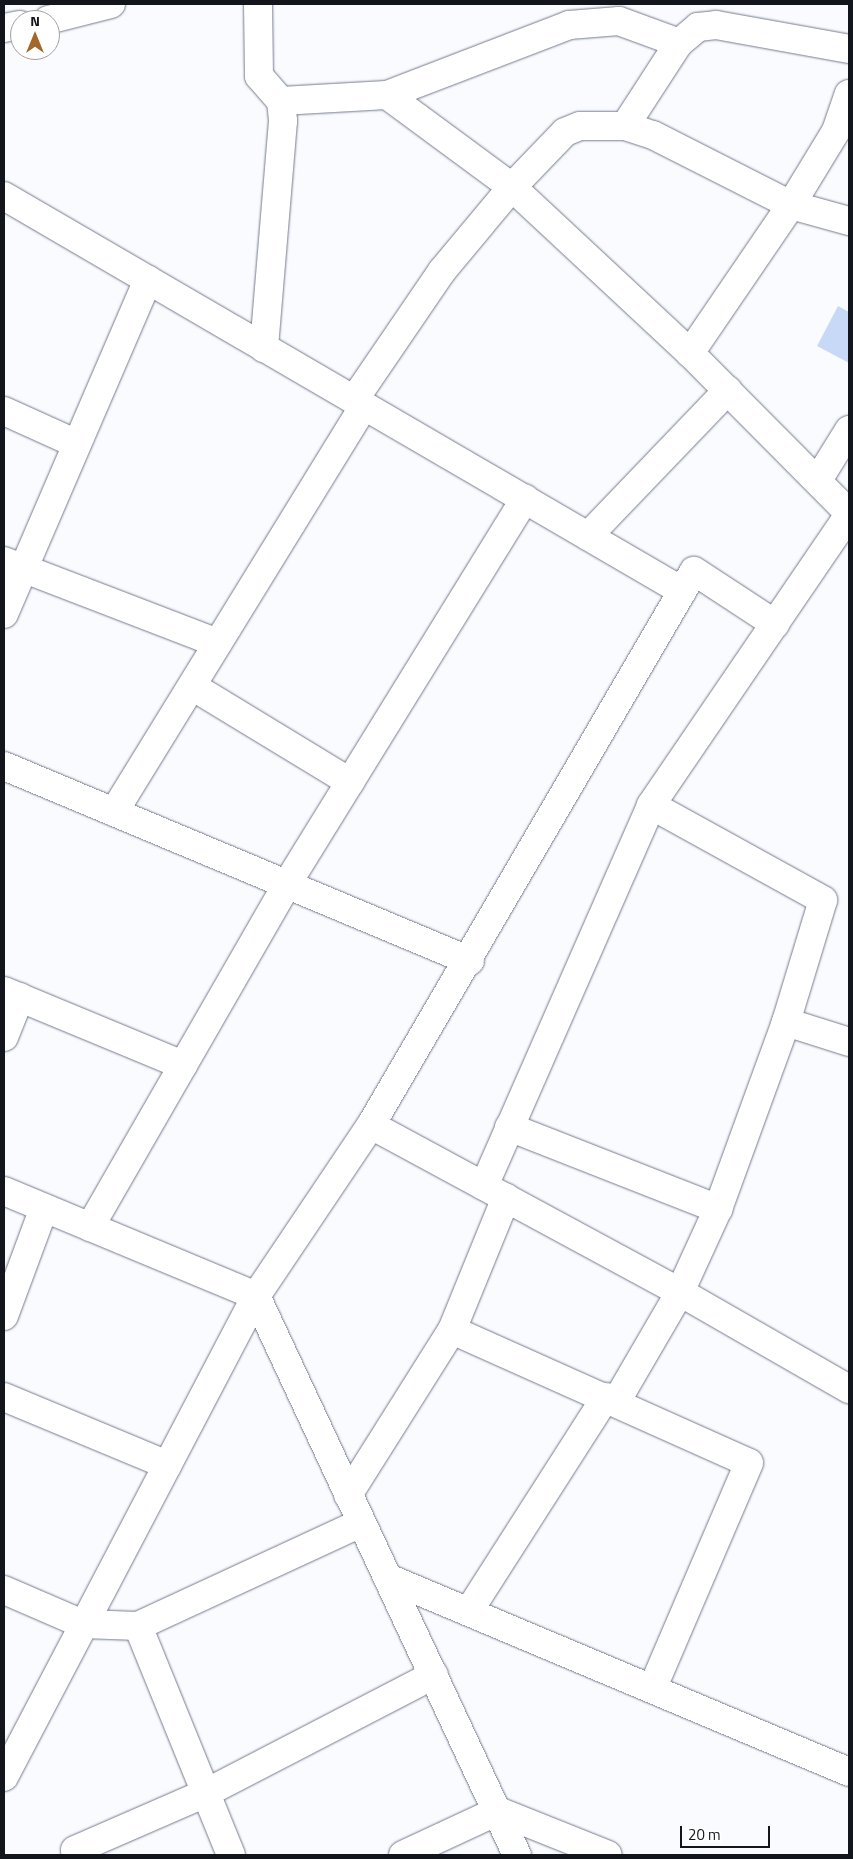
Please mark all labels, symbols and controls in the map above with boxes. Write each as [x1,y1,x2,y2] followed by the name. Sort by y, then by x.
[10,10,60,60] north arrow
[30,10,40,31] text: N
[683,1816,773,1848] scale bar
[688,1823,721,1846] text: 20 m

